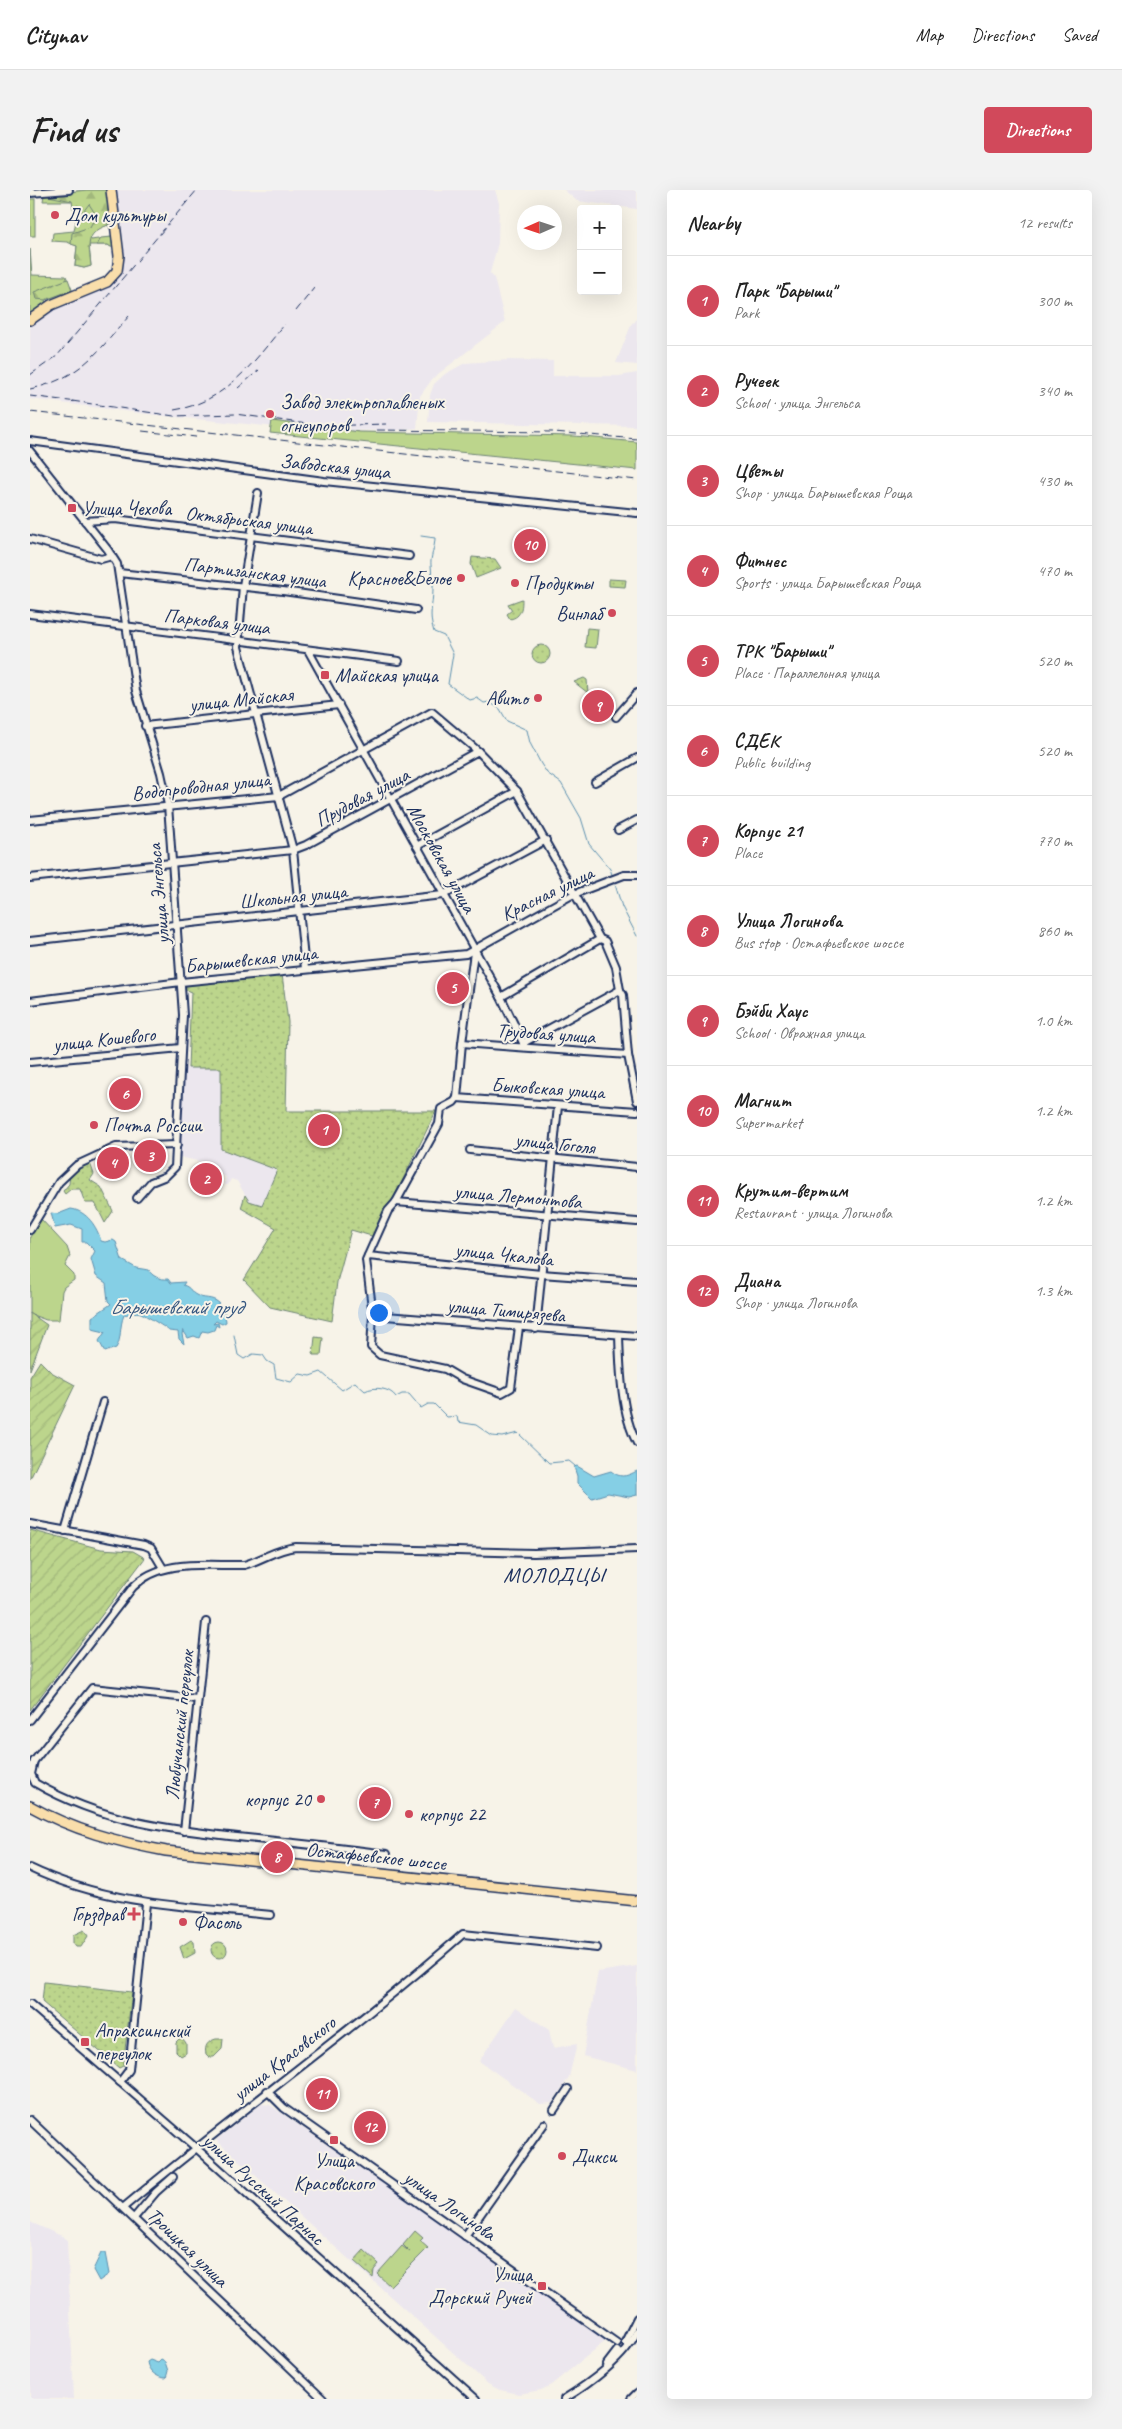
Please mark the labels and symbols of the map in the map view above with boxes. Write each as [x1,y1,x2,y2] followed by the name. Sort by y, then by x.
[65,203,167,228] place label: Дом культуры
[517,205,562,250] north arrow
[49,209,61,221] marker: Дом культуры
[280,390,445,438] place label: Завод электроплавленых огнеупоров
[264,408,276,420] marker: Завод электроплавленых огнеупоров
[279,448,393,485] street label: Заводская улица
[82,496,173,521] place label: Улица Чехова
[184,500,316,541] street label: Октябрьская улица
[66,502,78,514] marker: Улица Чехова
[514,526,546,564] pin: 10
[183,551,329,594] street label: Партизанская улица
[347,566,452,591] place label: Красное&Белое
[525,571,594,596] place label: Продукты
[455,572,467,584] marker: Красное&Белое
[509,577,521,589] marker: Продукты
[556,601,606,626] place label: Винлаб
[163,603,273,641] street label: Парковая улица
[606,607,618,619] marker: Винлаб
[335,663,440,688] place label: Майская улица
[319,669,331,681] marker: Майская улица
[187,681,296,717] street label: улица Майская
[486,686,530,711] place label: Авито
[582,687,614,725] pin: 9
[532,692,544,704] marker: Авито
[311,762,415,833] street label: Прудовая улица
[131,767,273,806] street label: Водопроводная улица
[401,799,482,918] street label: Московская улица
[141,841,175,946] street label: улица Энгельса
[497,860,599,927] street label: Красная улица
[238,878,350,915] street label: Школьная улица
[184,940,320,979] street label: Барышевская улица
[437,969,469,1007] pin: 5
[496,1018,597,1049] street label: Трудовая улица
[51,1022,157,1057] street label: улица Кошевого
[491,1072,607,1105] street label: Быковская улица
[109,1075,141,1113] pin: 6
[308,1111,340,1149] pin: 1
[104,1113,203,1138] place label: Почта России
[88,1119,100,1131] marker: Почта России
[513,1127,598,1160] street label: улица Гоголя
[134,1137,166,1175] pin: 3
[97,1144,129,1182] pin: 4
[190,1160,222,1198] pin: 2
[452,1178,584,1215] street label: улица Лермонтова
[453,1237,556,1272] street label: улица Чкалова
[445,1293,568,1328] street label: улица Тимирязева
[110,1294,247,1320] water label: Барышевский пруд
[366,1300,392,1326] your location
[503,1561,607,1589] district label: МОЛОДЦЫ
[159,1648,200,1801] street label: Любучанский переулок
[359,1784,391,1822] pin: 7
[245,1787,313,1812] place label: корпус 20
[315,1793,327,1805] marker: корпус 20
[419,1802,487,1827] place label: корпус 22
[403,1808,415,1820] marker: корпус 22
[305,1837,449,1876] street label: Остафьевское шоссе
[261,1838,293,1876] pin: 8
[72,1902,127,1927] place label: Горздрав
[128,1908,140,1920] marker: Горздрав
[193,1910,242,1935] place label: Фасоль
[177,1916,189,1928] marker: Фасоль
[227,2010,342,2107] street label: улица Красовского
[95,2018,192,2066] place label: Апраксинский переулок
[79,2036,91,2048] marker: Апраксинский переулок
[306,2075,338,2113] pin: 11
[354,2108,386,2146] pin: 12
[197,2127,330,2251] street label: улица Русский Парнас
[328,2134,340,2146] marker: Улица Красовского
[572,2144,618,2169] place label: Дикси
[294,2148,375,2196] place label: Улица Красовского
[556,2150,568,2162] marker: Дикси
[398,2164,501,2247] street label: улица Логинова
[142,2202,234,2293] street label: Троицкая улица
[429,2262,534,2310] place label: Улица Дорский Ручей
[536,2280,548,2292] marker: Улица Дорский Ручей

